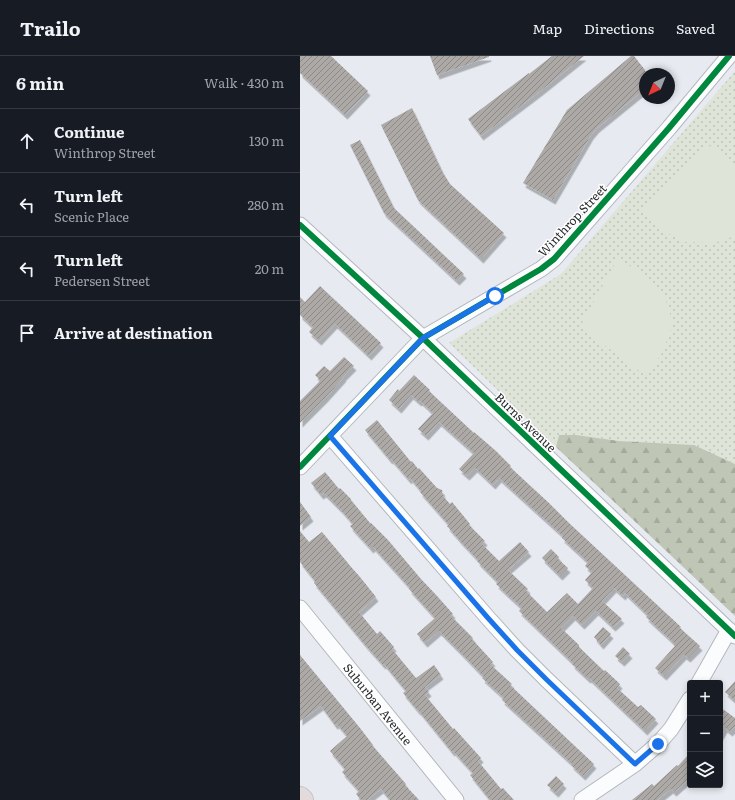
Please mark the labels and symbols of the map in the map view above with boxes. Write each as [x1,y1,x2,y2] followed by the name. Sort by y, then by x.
[639,68,675,104] north arrow
[533,179,611,260] street label: Winthrop Street
[486,287,504,305] route start
[491,388,561,456] street label: Burns Avenue
[339,659,417,749] street label: Suburban Avenue
[649,735,667,753] route end

